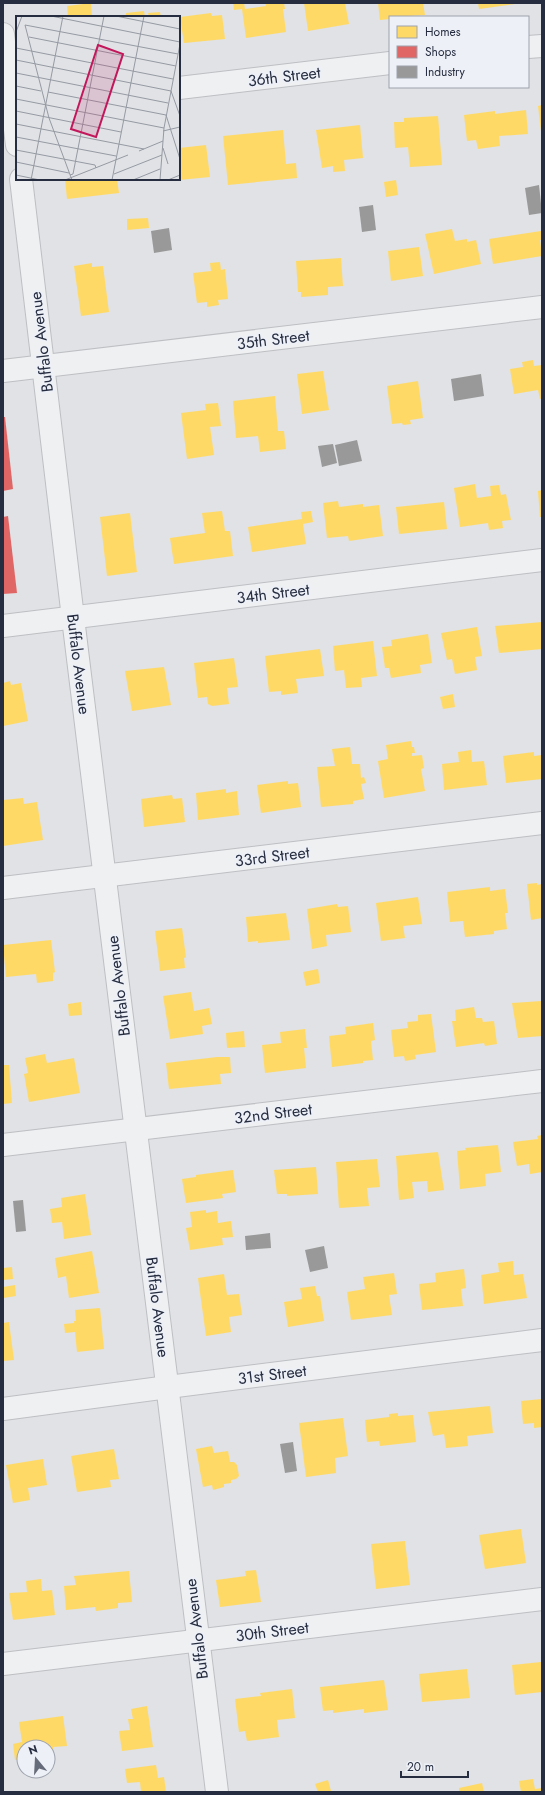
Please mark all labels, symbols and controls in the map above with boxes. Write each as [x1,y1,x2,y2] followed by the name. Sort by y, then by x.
[16,16,180,180] inset map
[389,16,529,88] legend
[425,23,461,41] text: Homes
[425,43,456,61] text: Shops
[246,61,322,92] street label: 36th Street
[425,63,466,81] text: Industry
[24,290,59,394] street label: Buffalo Avenue
[235,324,311,355] street label: 35th Street
[235,578,311,609] street label: 34th Street
[61,612,96,716] street label: Buffalo Avenue
[233,840,311,872] street label: 33rd Street
[101,934,136,1038] street label: Buffalo Avenue
[233,1097,313,1130] street label: 32nd Street
[140,1255,175,1359] street label: Buffalo Avenue
[236,1359,308,1390] street label: 31st Street
[179,1577,214,1681] street label: Buffalo Avenue
[234,1616,310,1647] street label: 30th Street
[16,1739,56,1779] north arrow
[26,1741,40,1758] text: N
[401,1753,468,1779] scale bar
[407,1758,434,1776] text: 20 m

